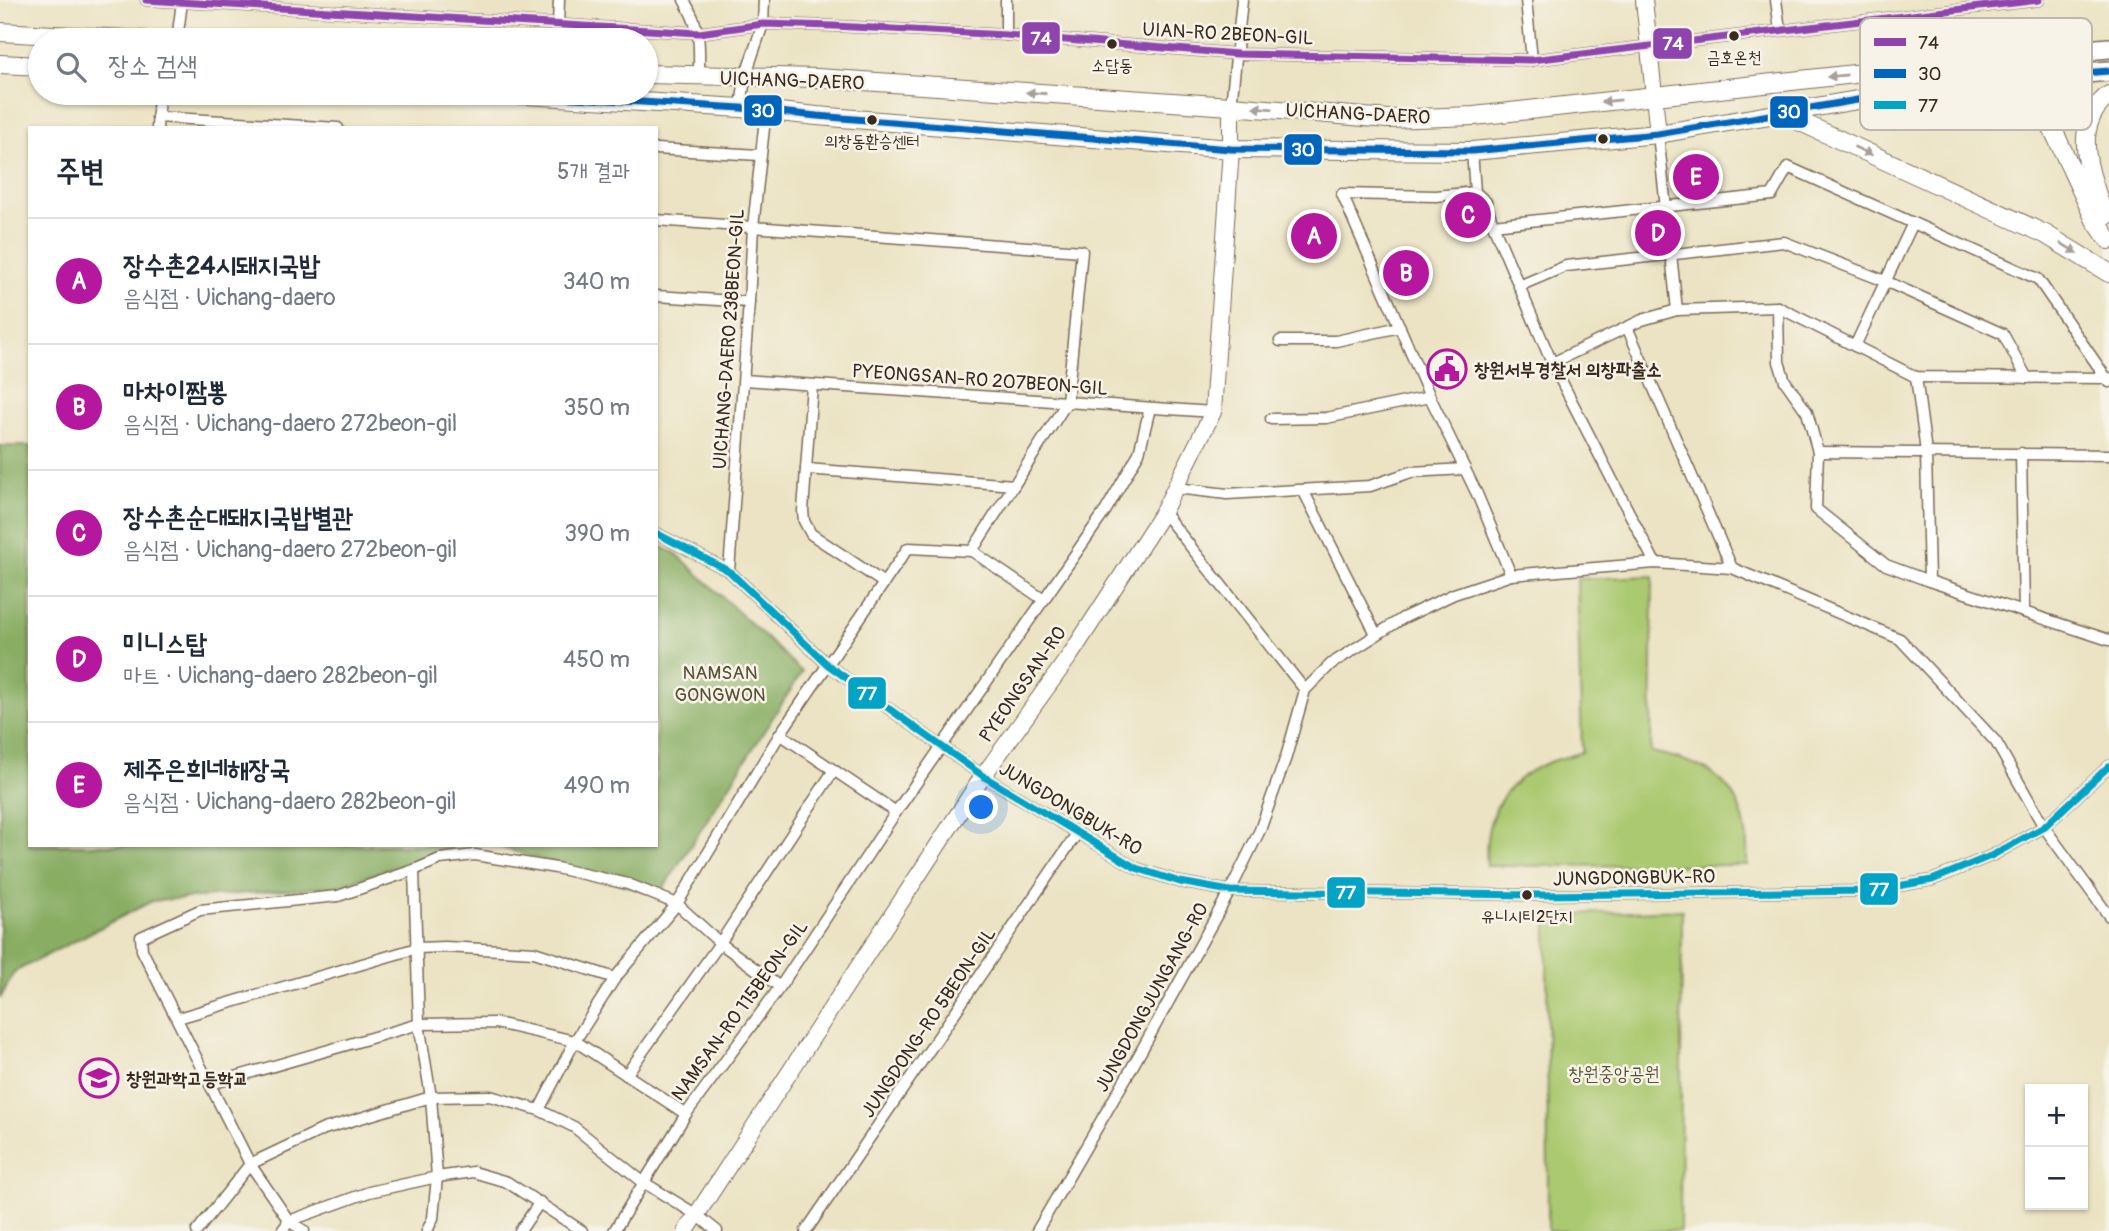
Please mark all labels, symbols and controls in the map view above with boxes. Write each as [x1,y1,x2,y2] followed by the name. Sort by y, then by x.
[1142,18,1314,50] street label: UIAN-RO 2BEON-GIL
[1860,18,2092,130] legend
[1021,21,1061,55] line badge: 74
[1030,27,1052,51] text: 74
[1652,27,1693,60] line badge: 74
[28,28,658,105] search box
[1727,29,1741,43] marker: 금호온천
[1918,31,1939,55] text: 74
[1662,32,1684,56] text: 74
[1105,37,1119,51] marker: 소답동
[1707,47,1761,68] place label: 금호온천
[52,48,90,86] icon: search
[108,50,197,82] text: 장소 검색
[1091,55,1133,76] place label: 소답동
[1918,62,1942,86] text: 30
[719,66,865,96] street label: UICHANG-DAERO
[1826,70,1848,81] one-way arrow
[1025,87,1047,98] one-way arrow
[743,94,783,127] line badge: 30
[1918,94,1938,118] text: 77
[1769,95,1809,129] line badge: 30
[1600,96,1622,107] one-way arrow
[1285,98,1431,130] street label: UICHANG-DAERO
[751,99,775,123] text: 30
[1777,100,1801,124] text: 30
[1251,102,1273,113] one-way arrow
[865,113,879,127] marker: 의창동환승센터
[824,131,920,152] place label: 의창동환승센터
[1596,132,1610,146] unlabelled marker
[1283,133,1323,166] line badge: 30
[1291,138,1315,162] text: 30
[1853,145,1873,157] one-way arrow
[1673,151,1719,203] pin: E
[56,153,104,190] text: 주변
[557,157,630,186] text: 5개 결과
[1445,189,1491,241] pin: C
[1635,207,1681,259] pin: D
[708,208,750,470] street label: UICHANG-DAERO 238BEON-GIL
[1291,210,1337,262] pin: A
[2059,242,2078,255] one-way arrow
[1383,247,1429,299] pin: B
[123,250,320,282] text: 장수촌24시돼지국밥
[72,267,86,296] text: A
[563,267,630,296] text: 340 m
[123,283,336,312] text: 음식점 · Uichang-daero
[1426,348,1468,390] public building icon: 창원서부경찰서 의창파출소
[1474,358,1662,382] place label: 창원서부경찰서 의창파출소
[851,359,1109,401] street label: PYEONGSAN-RO 207BEON-GIL
[123,376,228,408] text: 마차이짬뽕
[72,393,86,422] text: B
[564,393,630,422] text: 350 m
[123,409,457,438] text: 음식점 · Uichang-daero 272beon-gil
[123,502,353,534] text: 장수촌순대돼지국밥별관
[72,519,86,548] text: C
[564,519,630,548] text: 390 m
[123,535,457,564] text: 음식점 · Uichang-daero 272beon-gil
[974,622,1072,747] street label: PYEONGSAN-RO
[123,628,207,660] text: 미니스탑
[72,645,86,674] text: D
[563,645,630,674] text: 450 m
[123,661,438,690] text: 마트 · Uichang-daero 282beon-gil
[674,661,766,707] park label: NAMSAN GONGWON
[847,676,887,710] line badge: 77
[857,682,878,706] text: 77
[123,754,290,786] text: 제주은희네해장국
[995,757,1146,861] street label: JUNGDONGBUK-RO
[73,771,85,800] text: E
[564,771,630,800] text: 490 m
[123,787,457,816] text: 음식점 · Uichang-daero 282beon-gil
[964,790,998,824] your location
[1553,865,1715,891] street label: JUNGDONGBUK-RO
[1859,872,1899,906] line badge: 77
[1326,876,1366,909] line badge: 77
[1869,878,1890,902] text: 77
[1336,881,1357,905] text: 77
[1520,888,1534,902] marker: 유니시티2단지
[1090,899,1214,1096] street label: JUNGDONGJUNGANG-RO
[1481,906,1573,927] place label: 유니시티2단지
[666,915,814,1106] street label: NAMSAN-RO 115BEON-GIL
[856,923,1002,1122] street label: JUNGDONG-RO 5BEON-GIL
[78,1057,120,1099] school or university icon: 창원과학고등학교
[1568,1062,1660,1086] park label: 창원중앙공원
[126,1067,248,1091] place label: 창원과학고등학교
[2025,1084,2088,1210] map controls
[2025,1084,2088,1147] button: +
[2025,1147,2088,1210] button: −

